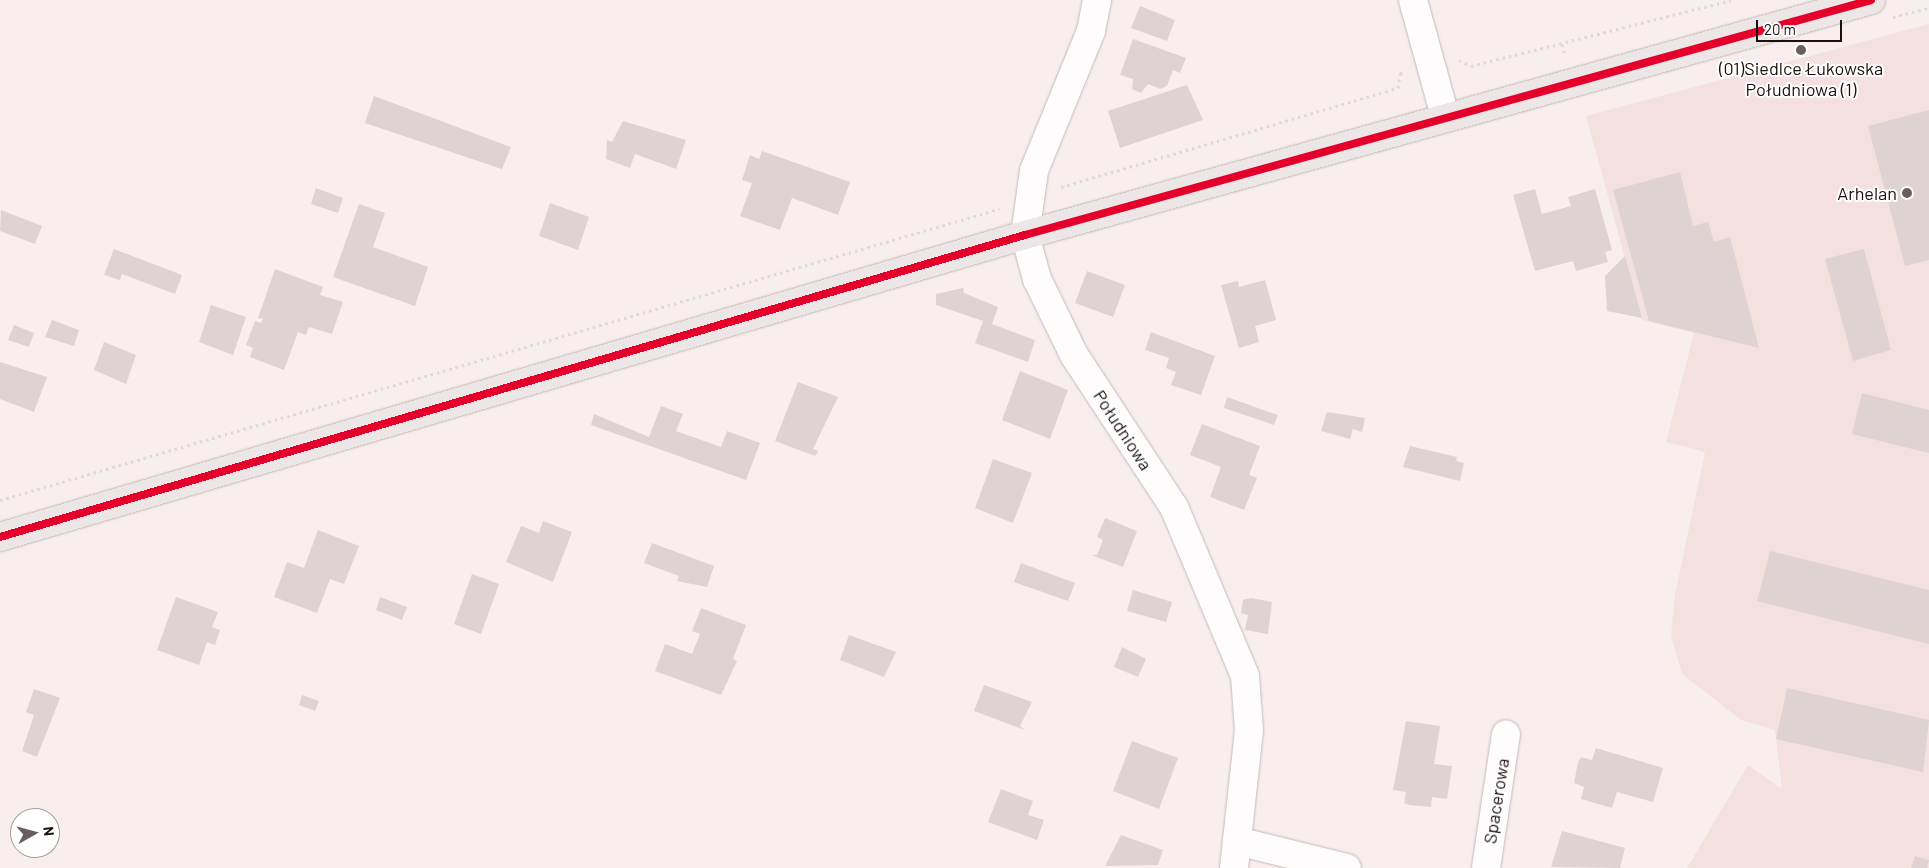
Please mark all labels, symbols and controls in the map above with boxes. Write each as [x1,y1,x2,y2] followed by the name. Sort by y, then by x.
[1759,10,1845,42] scale bar
[1764,20,1796,38] text: 20 m
[1795,44,1807,56] marker: (01)Siedlce Łukowska Południowa (1)
[1719,58,1883,100] place label: (01)Siedlce Łukowska Południowa (1)
[1837,182,1897,204] place label: Arhelan
[1901,187,1913,199] marker: Arhelan
[1089,386,1157,474] street label: Południowa
[1479,757,1513,845] street label: Spacerowa
[10,808,60,858] north arrow
[40,826,58,837] text: N

